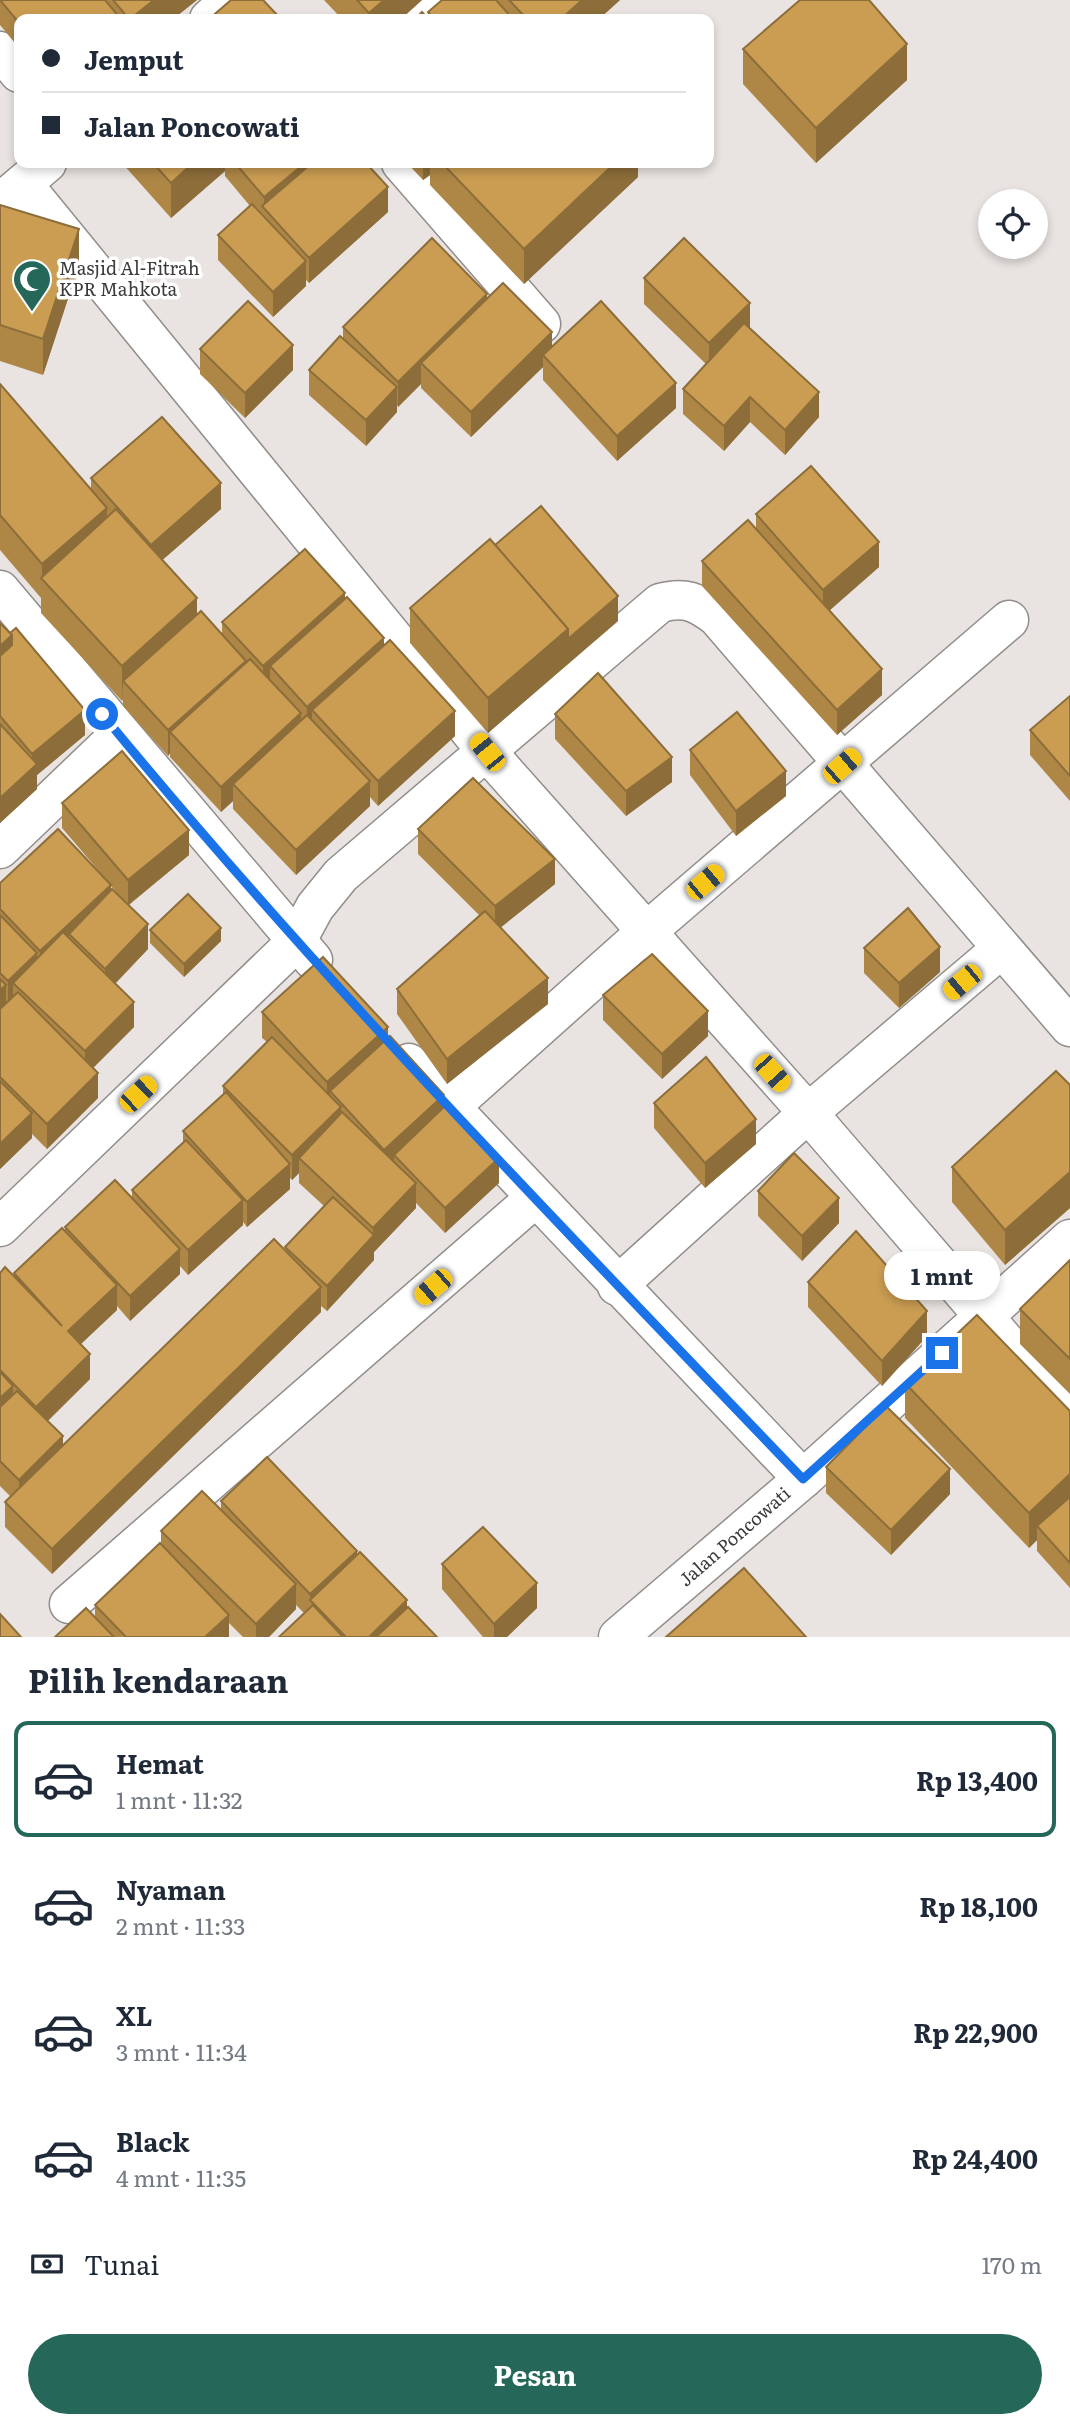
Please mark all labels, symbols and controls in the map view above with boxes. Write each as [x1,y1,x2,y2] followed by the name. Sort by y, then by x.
[84,39,184,78] text: Jemput
[84,106,300,145] text: Jalan Poncowati
[978,189,1048,259] map controls
[978,189,1048,259] button: locate
[59,254,200,302] place label: Masjid Al-Fitrah KPR Mahkota
[11,258,53,313] mosque icon: Masjid Al-Fitrah KPR Mahkota
[86,698,118,730] route start
[466,729,509,775] car
[820,744,865,788] car
[683,860,728,904] car
[940,960,985,1004] car
[751,1050,794,1096] car
[116,1072,161,1116] car
[884,1252,1000,1300] callout: 1 mnt
[911,1258,973,1292] text: 1 mnt
[411,1265,456,1309] car
[926,1337,958,1369] route end
[672,1480,796,1592] street label: Jalan Poncowati
[28,1655,288,1703] text: Pilih kendaraan
[116,1743,204,1782] text: Hemat
[32,1748,95,1811] icon: car
[916,1760,1038,1799] text: Rp 13,400
[116,1782,242,1816] text: 1 mnt · 11:32
[116,1869,226,1908] text: Nyaman
[32,1874,95,1937] icon: car
[919,1886,1038,1925] text: Rp 18,100
[116,1908,245,1942] text: 2 mnt · 11:33
[116,1995,153,2034] text: XL
[32,2000,95,2063] icon: car
[913,2012,1038,2051] text: Rp 22,900
[116,2034,247,2068] text: 3 mnt · 11:34
[116,2121,190,2160] text: Black
[32,2126,95,2189] icon: car
[912,2138,1038,2177] text: Rp 24,400
[116,2160,246,2194] text: 4 mnt · 11:35
[84,2244,159,2283] text: Tunai
[28,2245,66,2283] icon: cash
[981,2247,1042,2281] text: 170 m
[28,2334,1042,2414] button: Pesan

